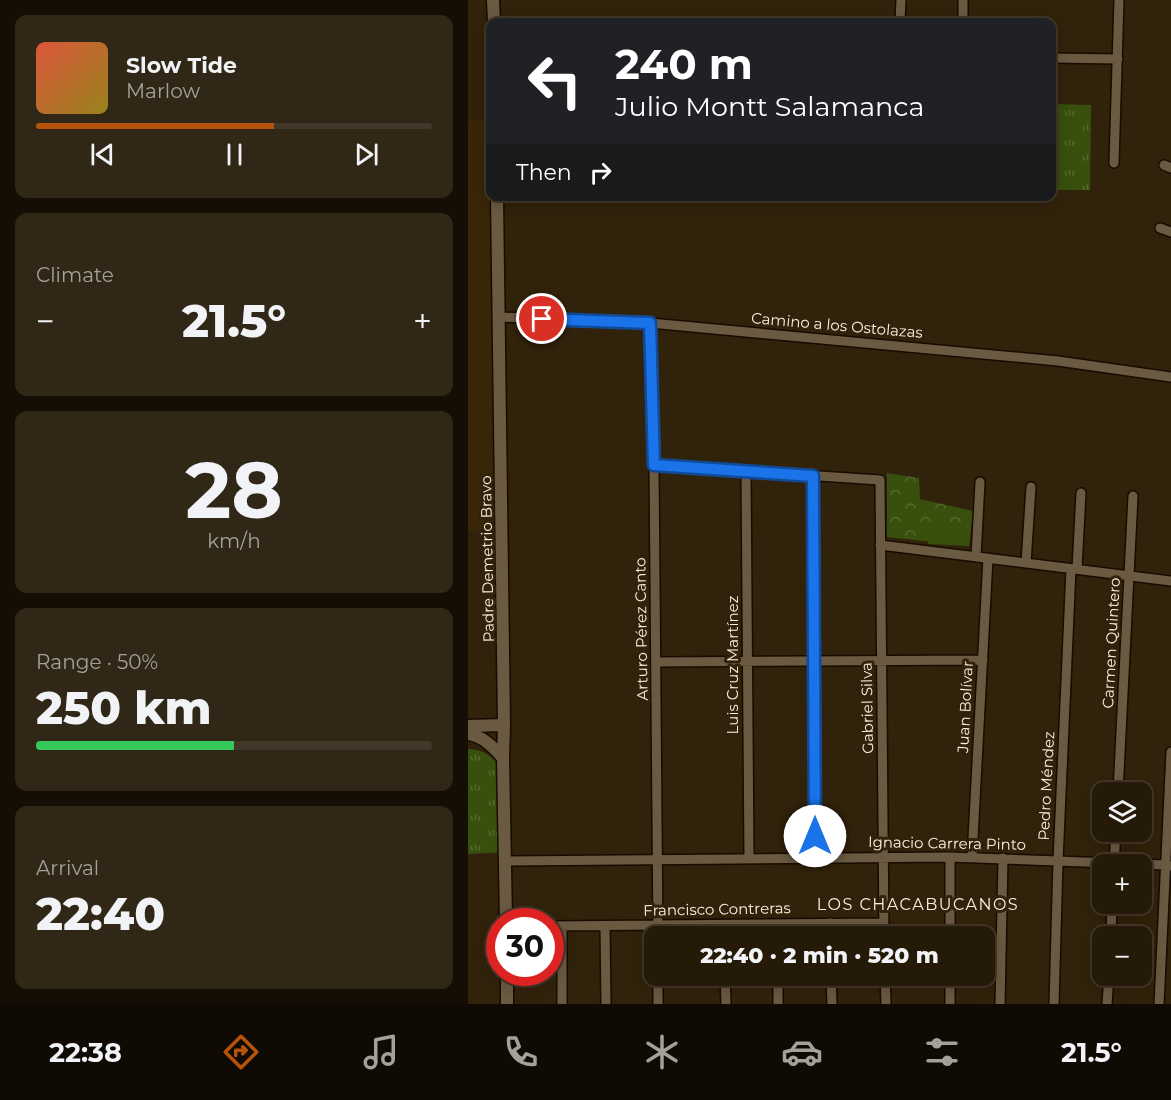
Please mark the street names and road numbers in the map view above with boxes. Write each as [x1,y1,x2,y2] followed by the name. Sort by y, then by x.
[750,308,924,342] street label: Camino a los Ostolazas
[476,475,498,643] street label: Padre Demetrio Bravo
[630,557,652,701] street label: Arturo Pérez Canto
[1098,577,1124,709] street label: Carmen Quintero
[723,595,742,734] street label: Luis Cruz Martínez
[953,661,977,754] street label: Juan Bolívar
[857,662,877,754] street label: Gabriel Silva
[1034,731,1058,841] street label: Pedro Méndez
[868,832,1026,854] street label: Ignacio Carrera Pinto
[643,898,791,920] street label: Francisco Contreras

